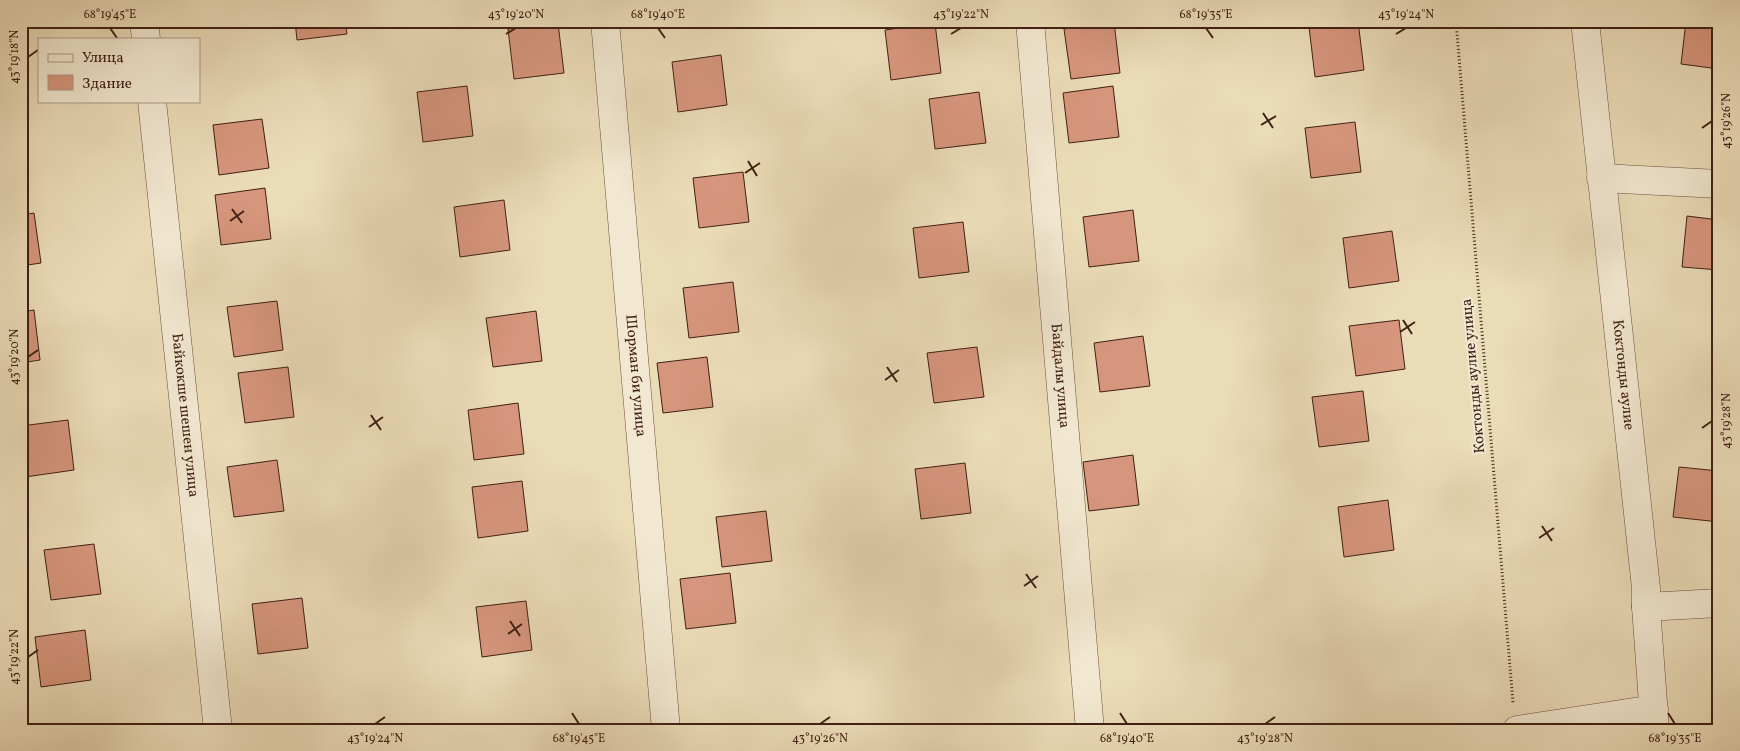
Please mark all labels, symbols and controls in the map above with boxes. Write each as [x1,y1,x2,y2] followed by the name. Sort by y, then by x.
[84,7,136,23] text: 68°19'45"E
[488,7,544,23] text: 43°19'20"N
[631,7,685,23] text: 68°19'40"E
[933,7,989,23] text: 43°19'22"N
[1180,7,1232,23] text: 68°19'35"E
[1378,7,1434,23] text: 43°19'24"N
[7,30,23,84] text: 43°19'18"N
[38,38,200,102] legend
[82,48,124,69] text: Улица
[82,74,132,95] text: Здание
[1719,93,1735,149] text: 43°19'26"N
[1457,298,1491,454] street label: Коктонды аулие улица
[620,314,651,438] street label: Шорман би улица
[1607,319,1639,431] street label: Коктонды аулие
[1045,323,1075,429] street label: Байдалы улица
[7,329,23,385] text: 43°19'20"N
[166,332,204,498] street label: Байкокше шешен улица
[1719,393,1735,449] text: 43°19'28"N
[7,629,23,685] text: 43°19'22"N
[347,731,403,747] text: 43°19'24"N
[553,731,605,747] text: 68°19'45"E
[792,731,848,747] text: 43°19'26"N
[1100,731,1154,747] text: 68°19'40"E
[1237,731,1293,747] text: 43°19'28"N
[1649,731,1701,747] text: 68°19'35"E

